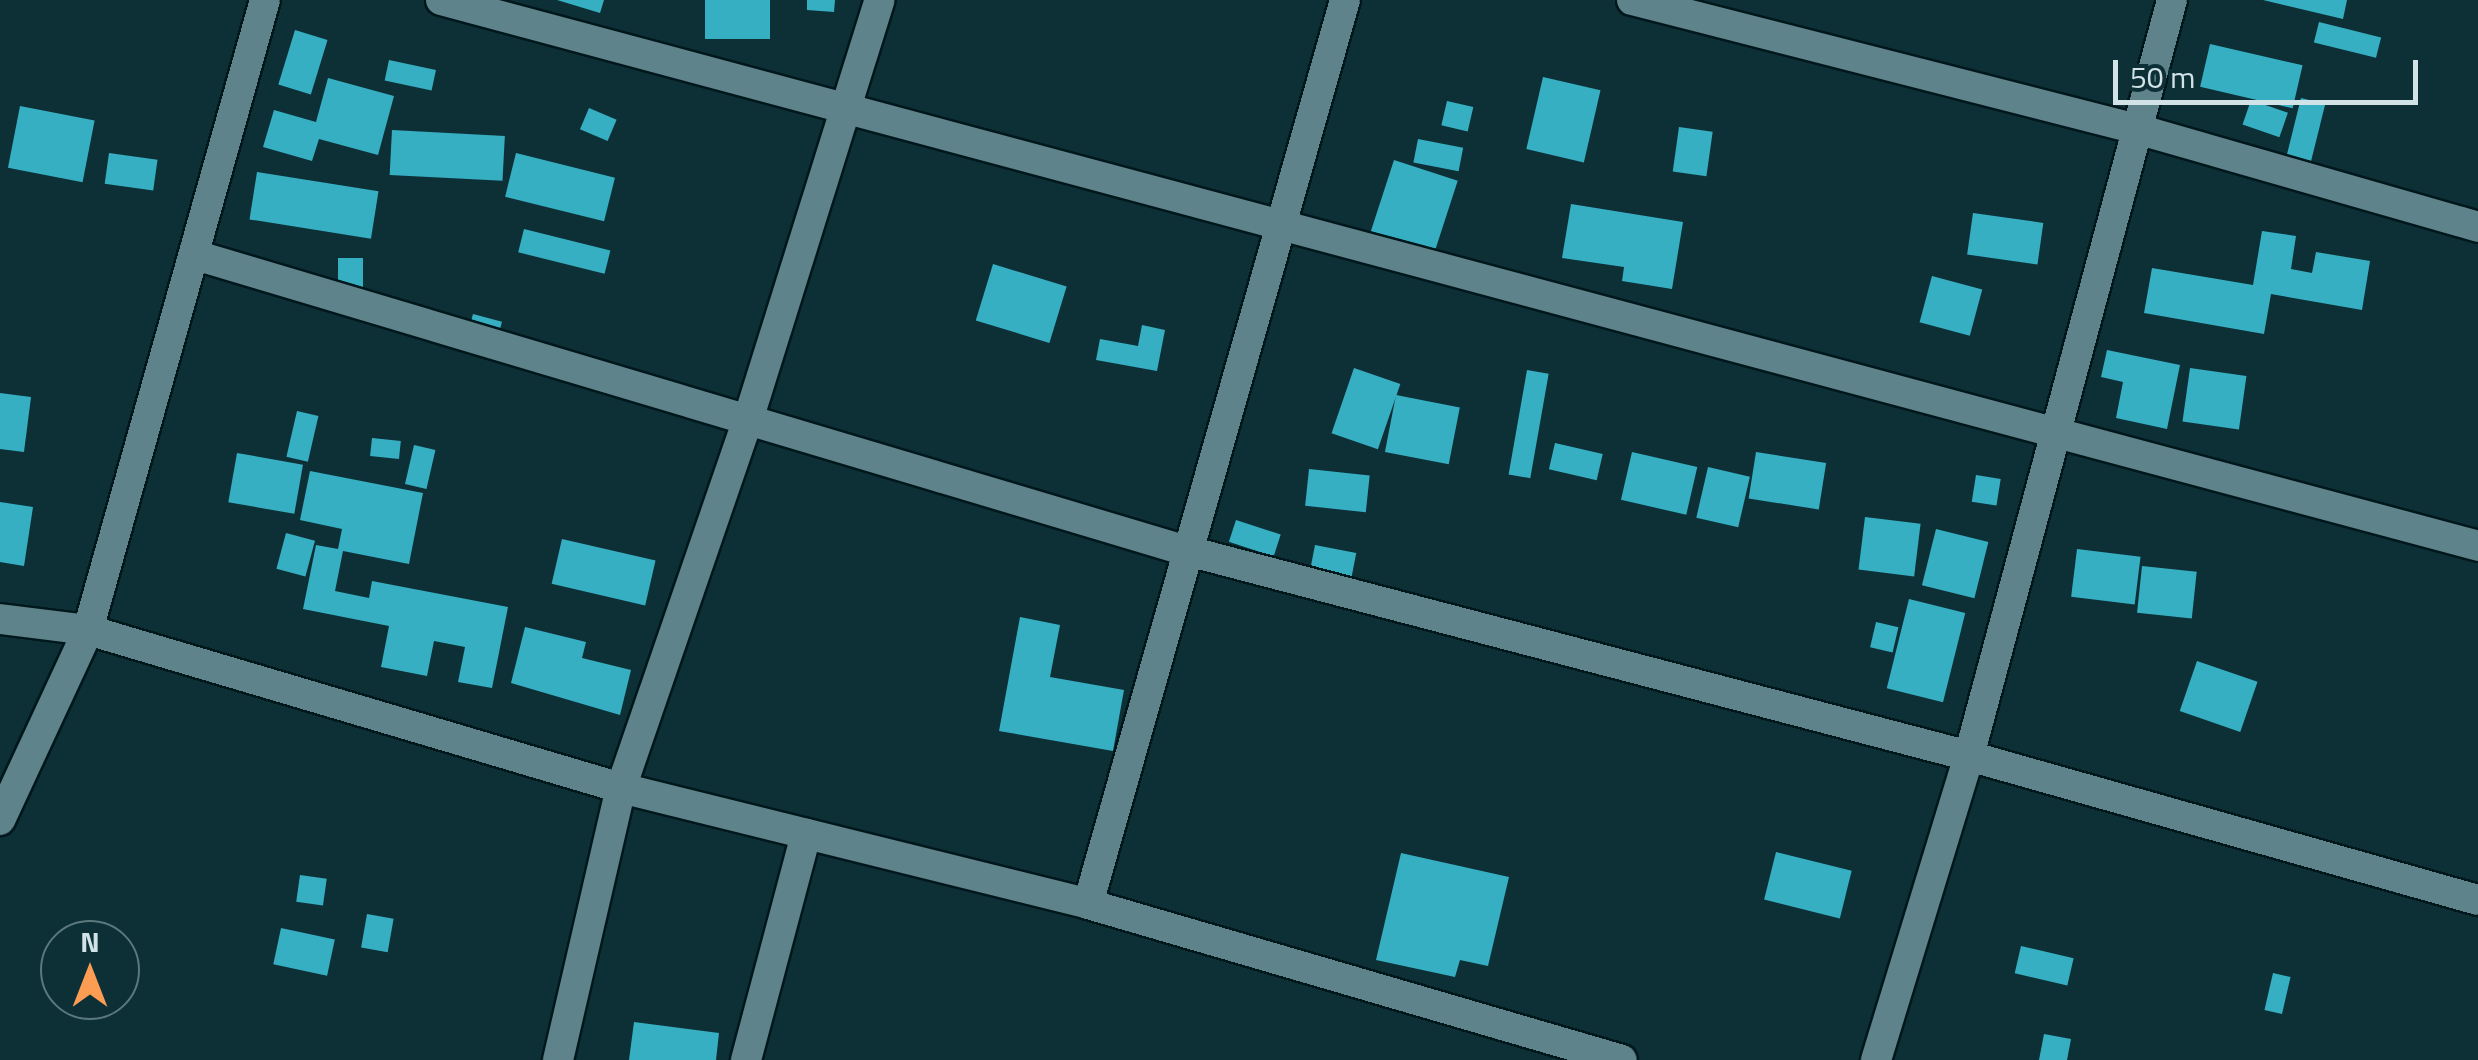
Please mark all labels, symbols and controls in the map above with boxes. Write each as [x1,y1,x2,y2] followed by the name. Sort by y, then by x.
[2118,40,2423,102] scale bar
[2130,54,2195,100] text: 50 m
[40,920,140,1020] north arrow
[80,920,100,963] text: N

